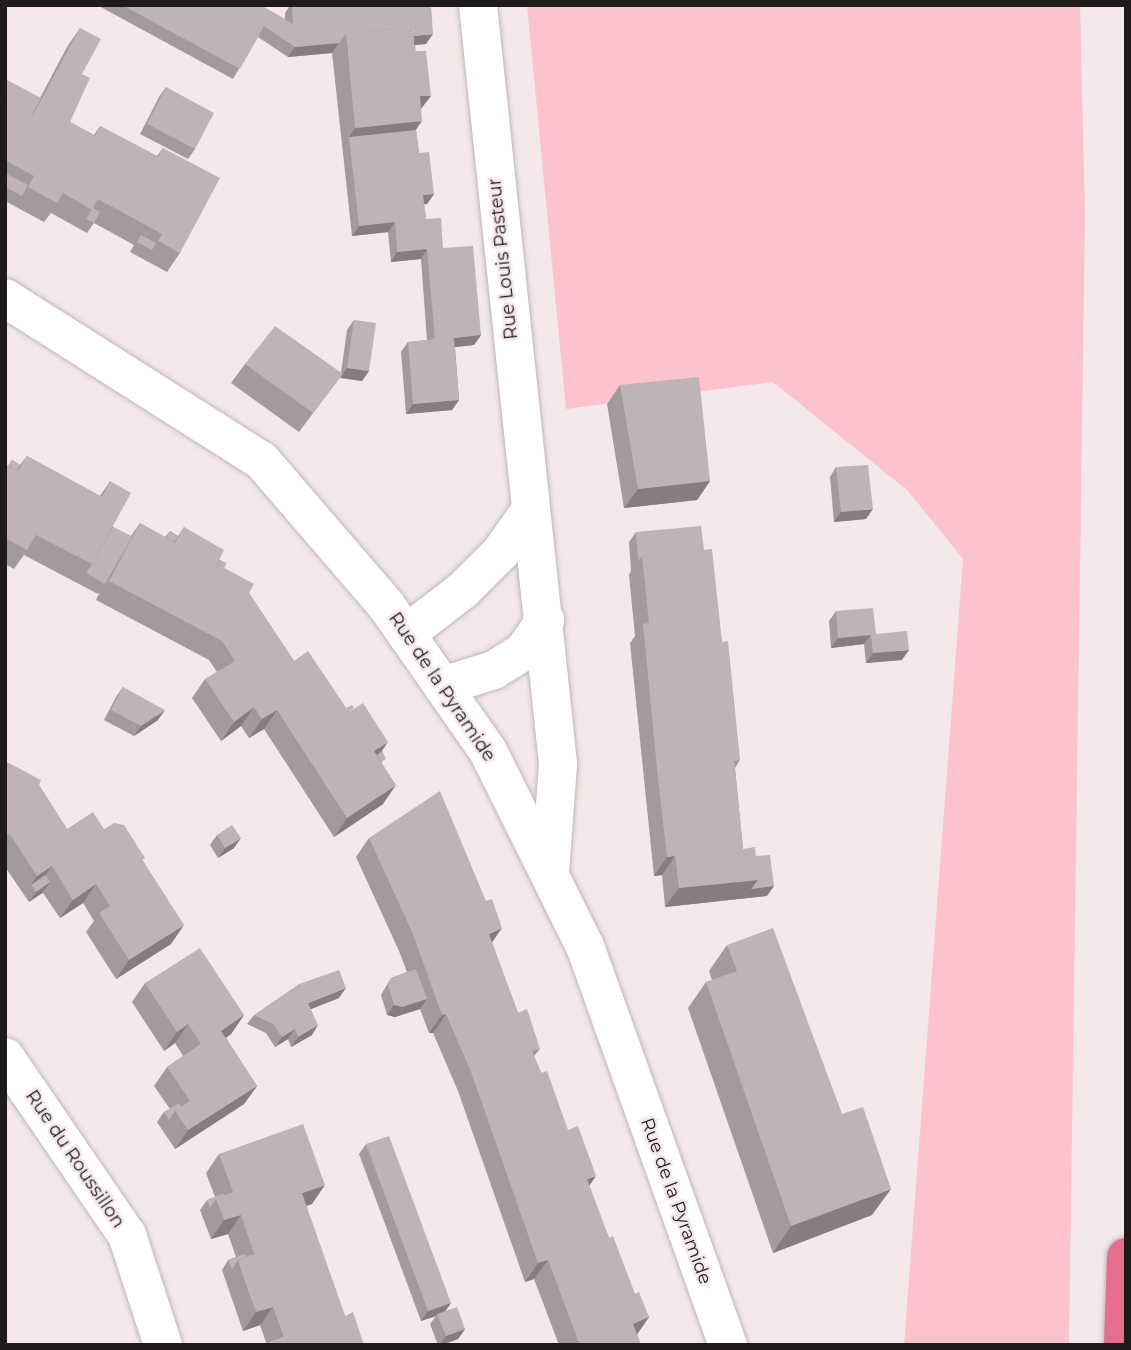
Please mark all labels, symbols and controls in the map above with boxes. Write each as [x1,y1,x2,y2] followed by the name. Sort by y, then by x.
[484,177,522,341] street label: Rue Louis Pasteur
[384,608,500,766] street label: Rue de la Pyramide
[21,1086,129,1232] street label: Rue du Roussillon
[636,1115,716,1287] street label: Rue de la Pyramide

